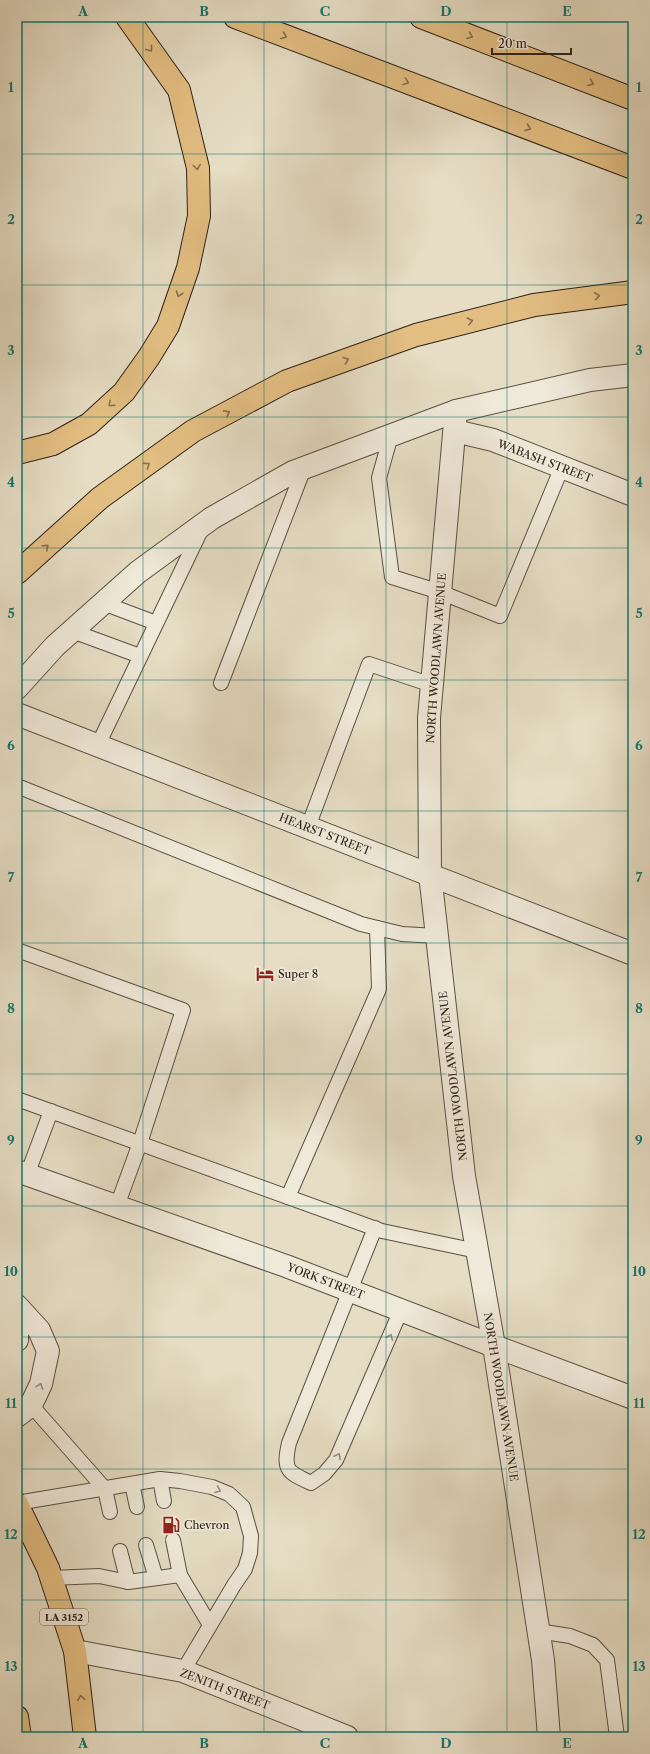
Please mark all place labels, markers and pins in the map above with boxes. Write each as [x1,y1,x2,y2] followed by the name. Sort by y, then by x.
[255,964,275,984] hotel icon: Super 8
[278,967,318,981] place label: Super 8
[161,1515,181,1535] fuel station icon: Chevron
[184,1518,230,1532] place label: Chevron

